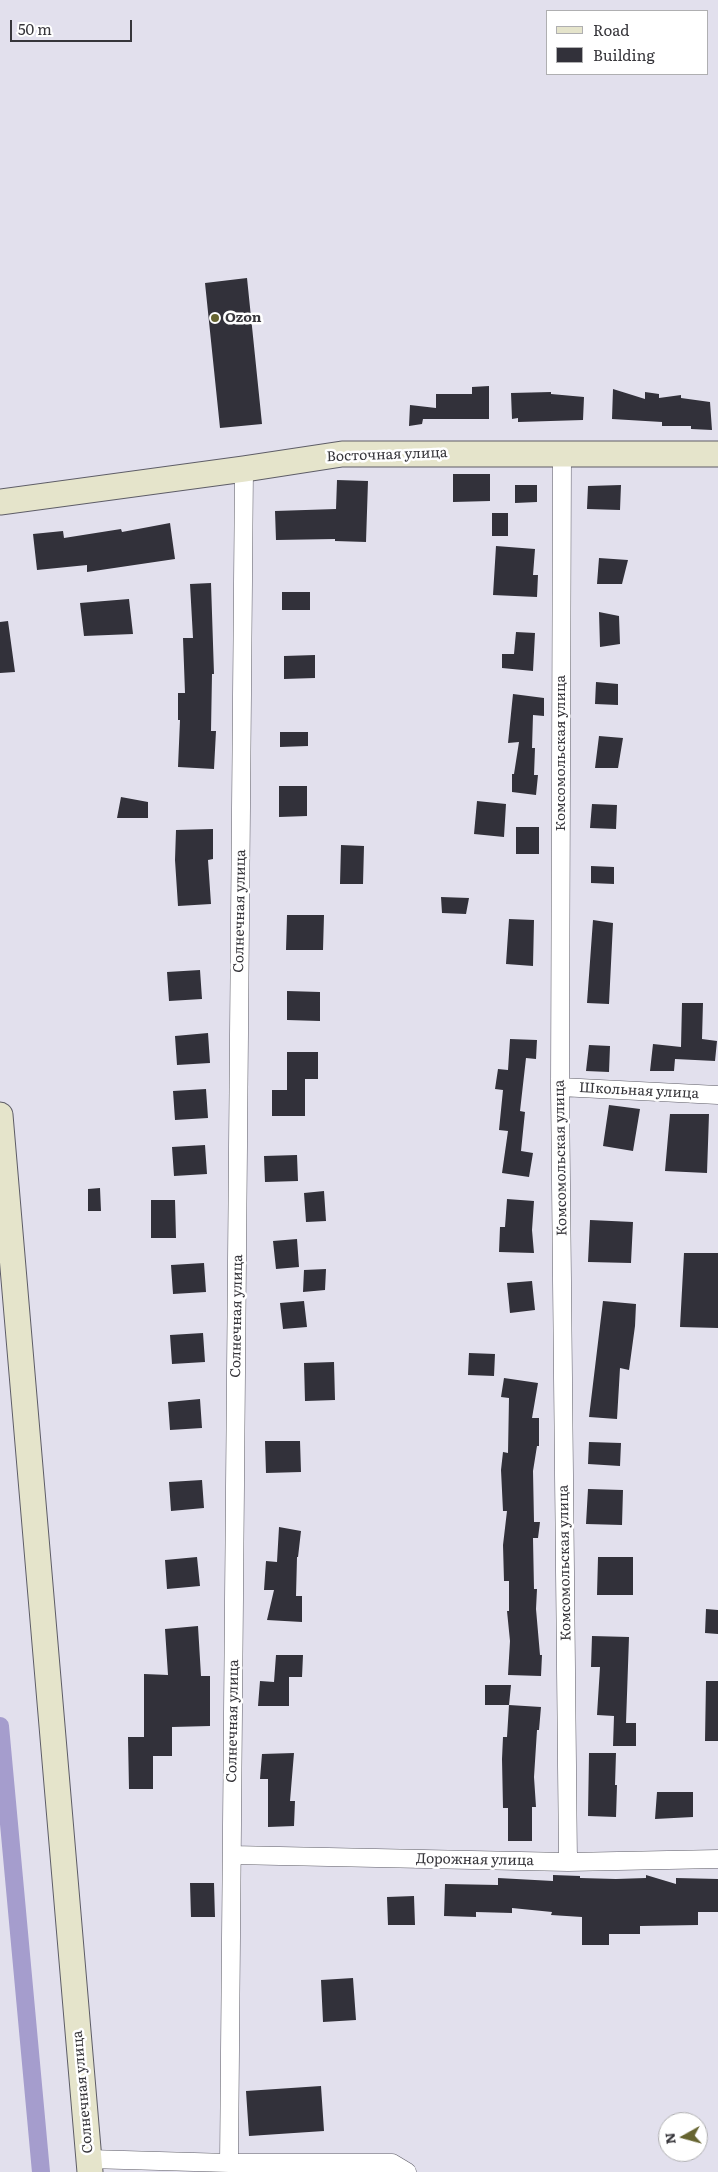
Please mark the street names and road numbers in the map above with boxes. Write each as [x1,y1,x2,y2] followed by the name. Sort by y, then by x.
[326,444,448,466] street label: Восточная улица
[553,675,569,831] street label: Комсомольская улица
[231,849,249,973] street label: Солнечная улица
[579,1079,699,1103] street label: Школьная улица
[551,1080,571,1236] street label: Комсомольская улица
[228,1254,246,1378] street label: Солнечная улица
[555,1485,575,1641] street label: Комсомольская улица
[224,1659,242,1783] street label: Солнечная улица
[416,1851,534,1869] street label: Дорожная улица
[69,2030,97,2154] street label: Солнечная улица

